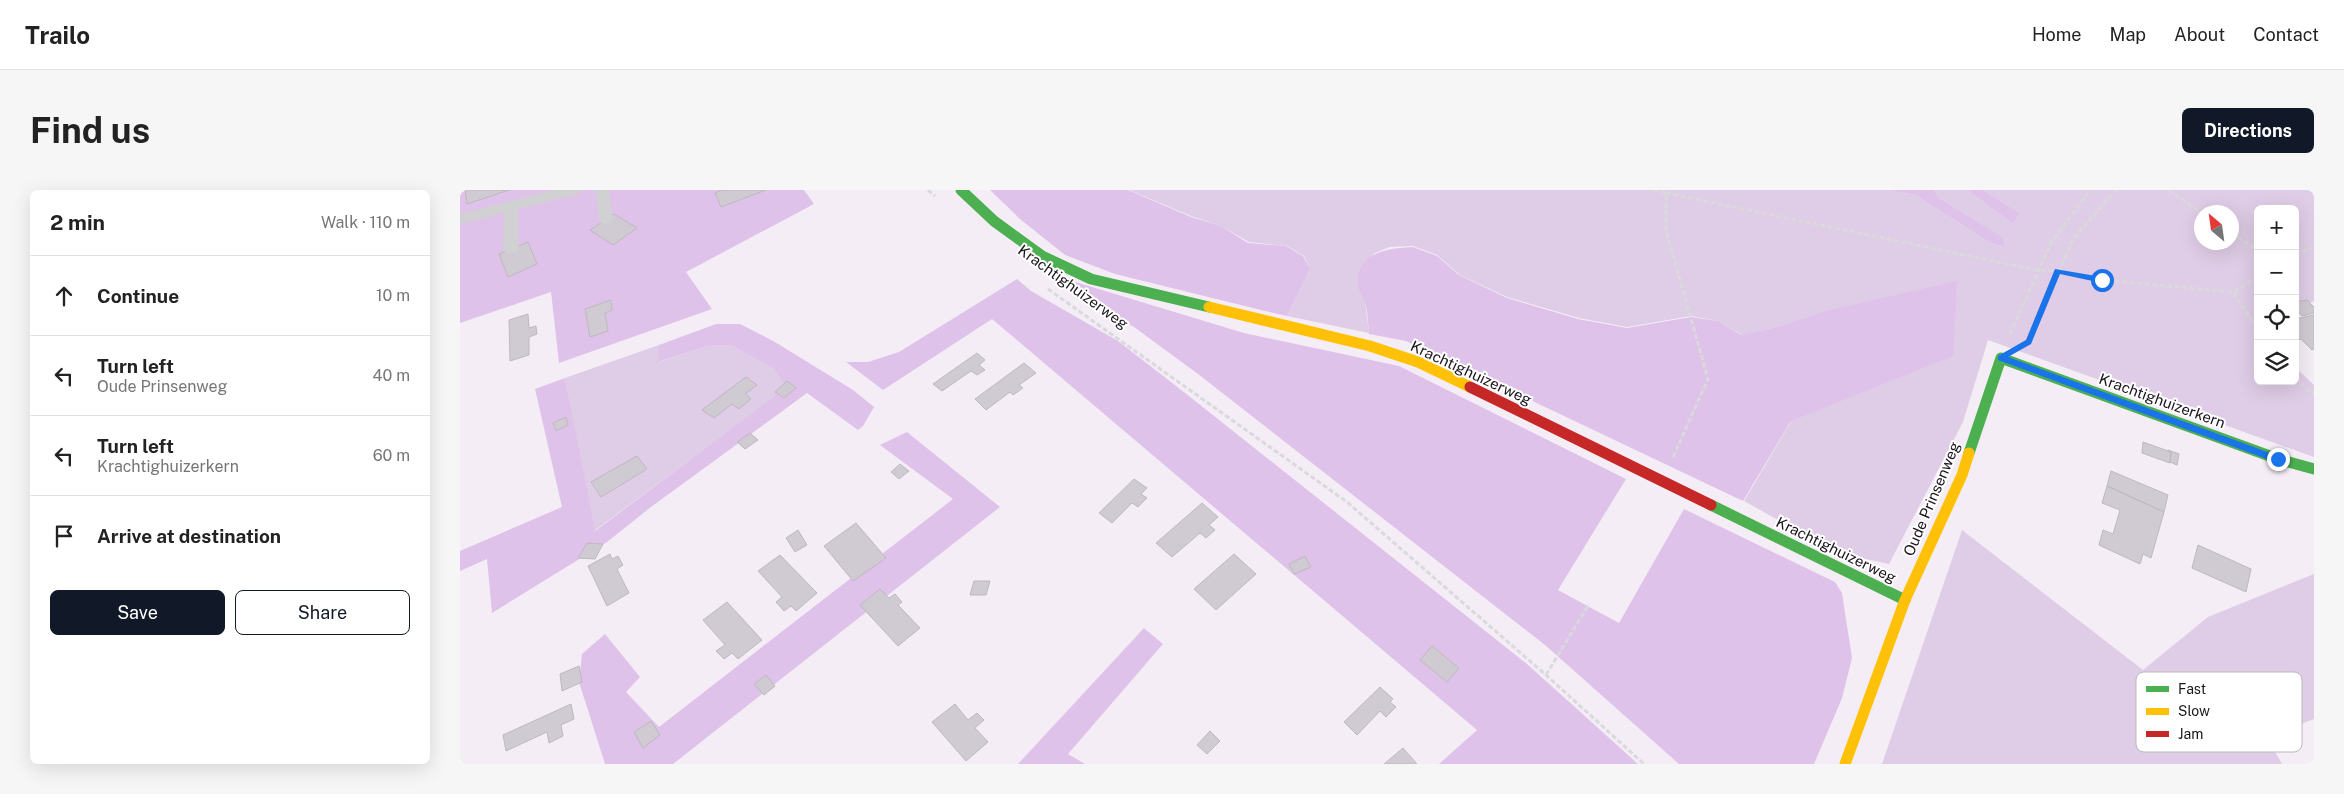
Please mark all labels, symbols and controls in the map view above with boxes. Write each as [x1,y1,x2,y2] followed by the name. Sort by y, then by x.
[25,21,90,49] text: Trailo
[2032,24,2082,45] text: Home
[2110,24,2146,45] text: Map
[2174,24,2225,45] text: About
[2253,24,2319,45] text: Contact
[2182,108,2314,153] button: Directions
[30,110,150,151] text: Find us
[2194,205,2239,250] north arrow
[2254,205,2299,385] map controls
[2254,205,2299,250] button: +
[50,210,105,235] text: 2 min
[321,213,410,232] text: Walk · 110 m
[1015,241,1132,332] street label: Krachtighuizerweg
[2254,250,2299,295] button: −
[2091,269,2114,292] route start
[50,282,78,310] icon: ahead
[97,285,179,307] text: Continue
[376,286,410,305] text: 10 m
[2254,295,2299,340] button: locate
[1408,337,1534,408] street label: Krachtighuizerweg
[2254,340,2299,385] button: layers
[97,355,174,377] text: Turn left
[50,362,78,390] icon: left
[372,366,410,385] text: 40 m
[2097,370,2228,431] street label: Krachtighuizerkern
[97,377,228,396] text: Oude Prinsenweg
[97,435,174,457] text: Turn left
[1900,439,1963,558] street label: Oude Prinsenweg
[50,442,78,470] icon: left
[373,446,410,465] text: 60 m
[2267,448,2290,471] route end
[97,457,239,476] text: Krachtighuizerkern
[1773,513,1899,586] street label: Krachtighuizerweg
[50,522,78,550] icon: arrive
[97,525,281,547] text: Arrive at destination
[50,590,225,635] button: Save
[235,590,410,635] button: Share
[2136,672,2302,752] legend
[2178,681,2206,697] text: Fast
[2178,703,2210,719] text: Slow
[2178,726,2203,742] text: Jam

